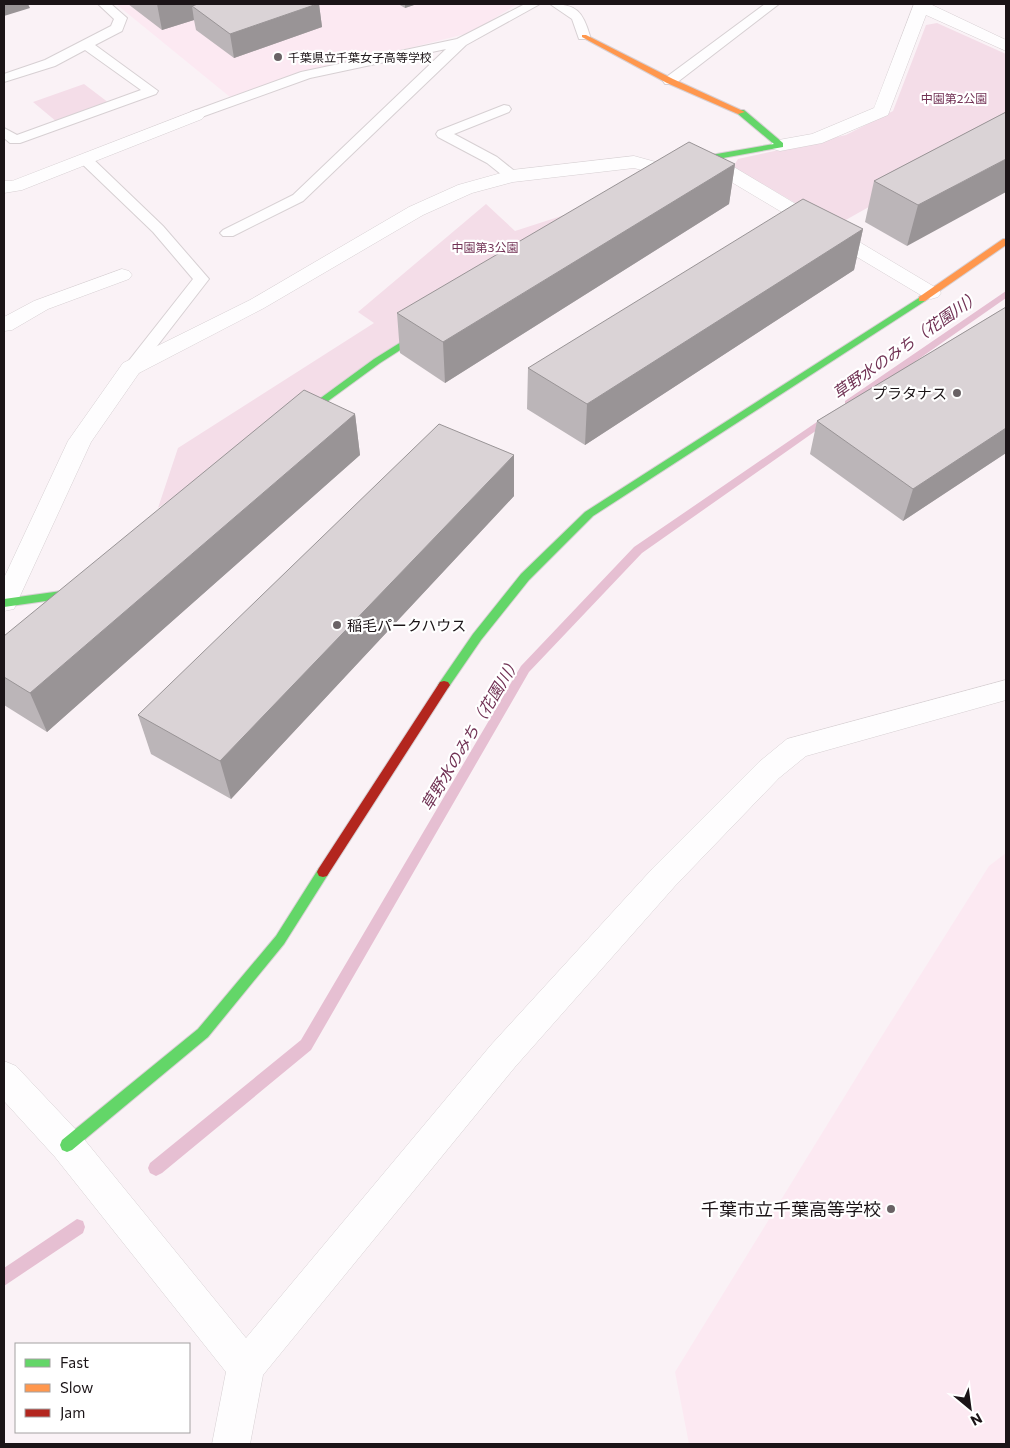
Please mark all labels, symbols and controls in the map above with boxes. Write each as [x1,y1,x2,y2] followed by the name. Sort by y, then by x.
[288,50,432,64] place label: 千葉県立千葉女子高等学校
[272,51,284,63] marker: 千葉県立千葉女子高等学校
[921,91,987,105] park label: 中園第2公園
[452,240,518,254] park label: 中園第3公園
[828,286,984,402] water label: 草野水のみち（花園川）
[872,384,947,402] place label: プラタナス
[951,387,963,399] marker: プラタナス
[347,616,466,634] place label: 稲毛パークハウス
[331,619,343,631] marker: 稲毛パークハウス
[417,653,523,813] water label: 草野水のみち（花園川）
[701,1198,881,1220] place label: 千葉市立千葉高等学校
[885,1203,897,1215] marker: 千葉市立千葉高等学校
[15,1343,190,1433] legend
[60,1353,89,1371] text: Fast
[60,1378,93,1396] text: Slow
[945,1383,995,1433] north arrow
[60,1403,85,1421] text: Jam
[968,1410,985,1430] text: N

